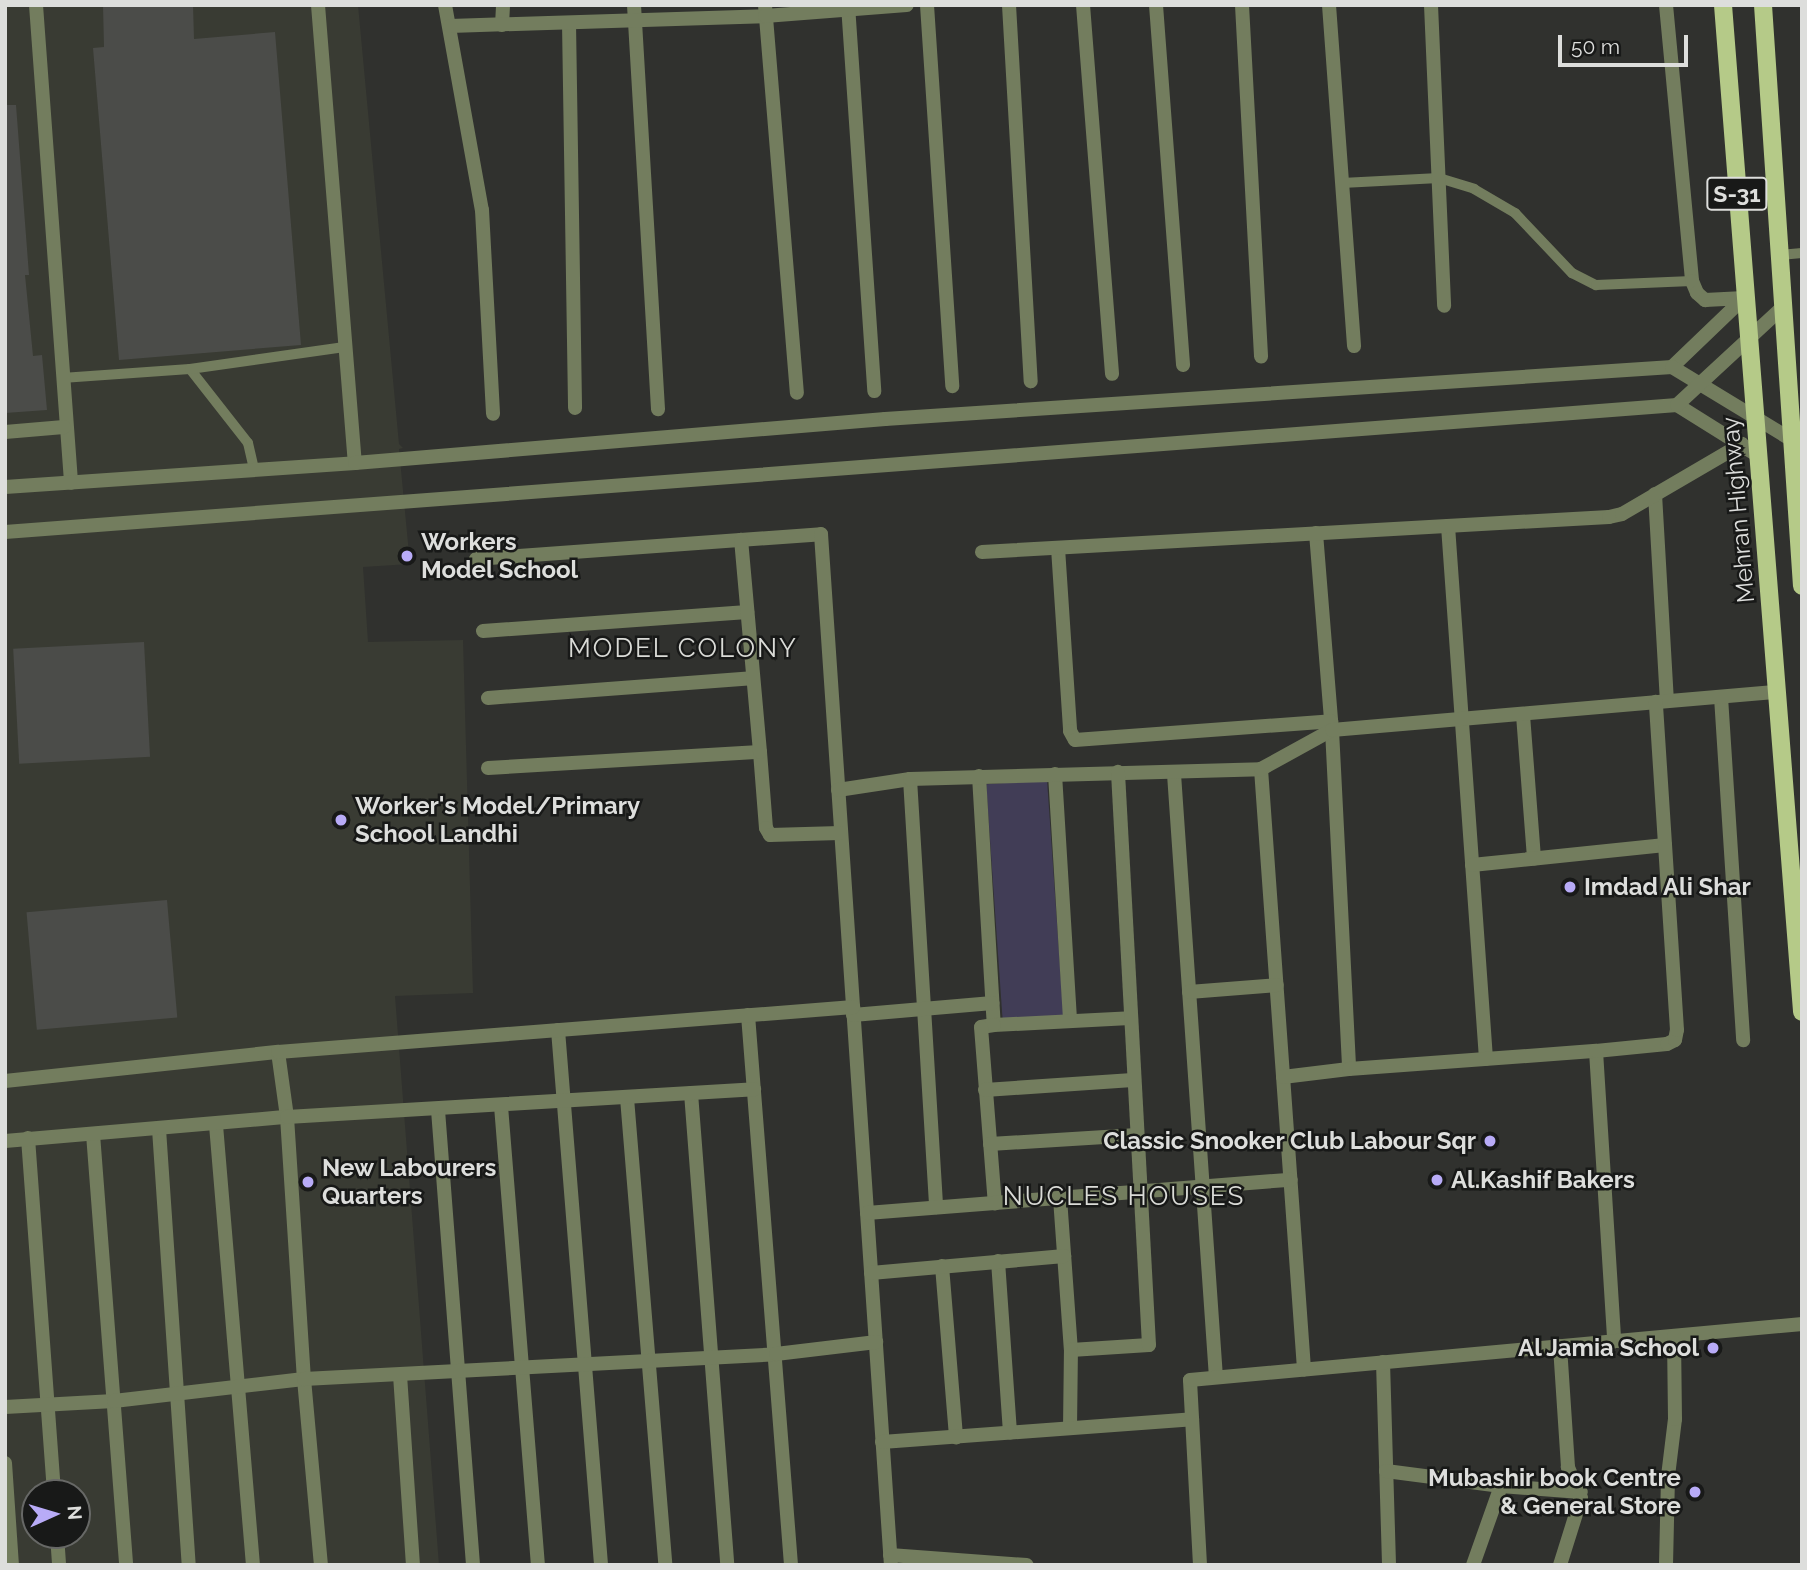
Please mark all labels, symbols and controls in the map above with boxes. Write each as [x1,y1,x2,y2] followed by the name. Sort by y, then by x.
[1562,21,1692,65] scale bar
[1571,34,1620,59] text: 50 m
[1706,174,1768,214] road number: S-31
[1716,416,1760,604] street label: Mehran Highway
[421,528,579,584] place label: Workers Model School
[399,548,415,564] marker: Workers Model School
[569,633,797,665] district label: MODEL COLONY
[355,792,640,848] place label: Worker's Model/Primary School Landhi
[333,812,349,828] marker: Worker's Model/Primary School Landhi
[1584,873,1751,901] place label: Imdad Ali Shar
[1562,879,1578,895] marker: Imdad Ali Shar
[1102,1127,1476,1155] place label: Classic Snooker Club Labour Sqr
[1482,1133,1498,1149] marker: Classic Snooker Club Labour Sqr
[322,1154,497,1210] place label: New Labourers Quarters
[1451,1166,1635,1194] place label: Al.Kashif Bakers
[1429,1172,1445,1188] marker: Al.Kashif Bakers
[300,1174,316,1190] marker: New Labourers Quarters
[1004,1181,1244,1213] district label: NUCLES HOUSES
[1517,1334,1699,1362] place label: Al Jamia School
[1705,1340,1721,1356] marker: Al Jamia School
[1428,1464,1681,1520] place label: Mubashir book Centre & General Store
[21,1479,91,1549] north arrow
[1687,1484,1703,1500] marker: Mubashir book Centre & General Store
[63,1505,86,1521] text: N

